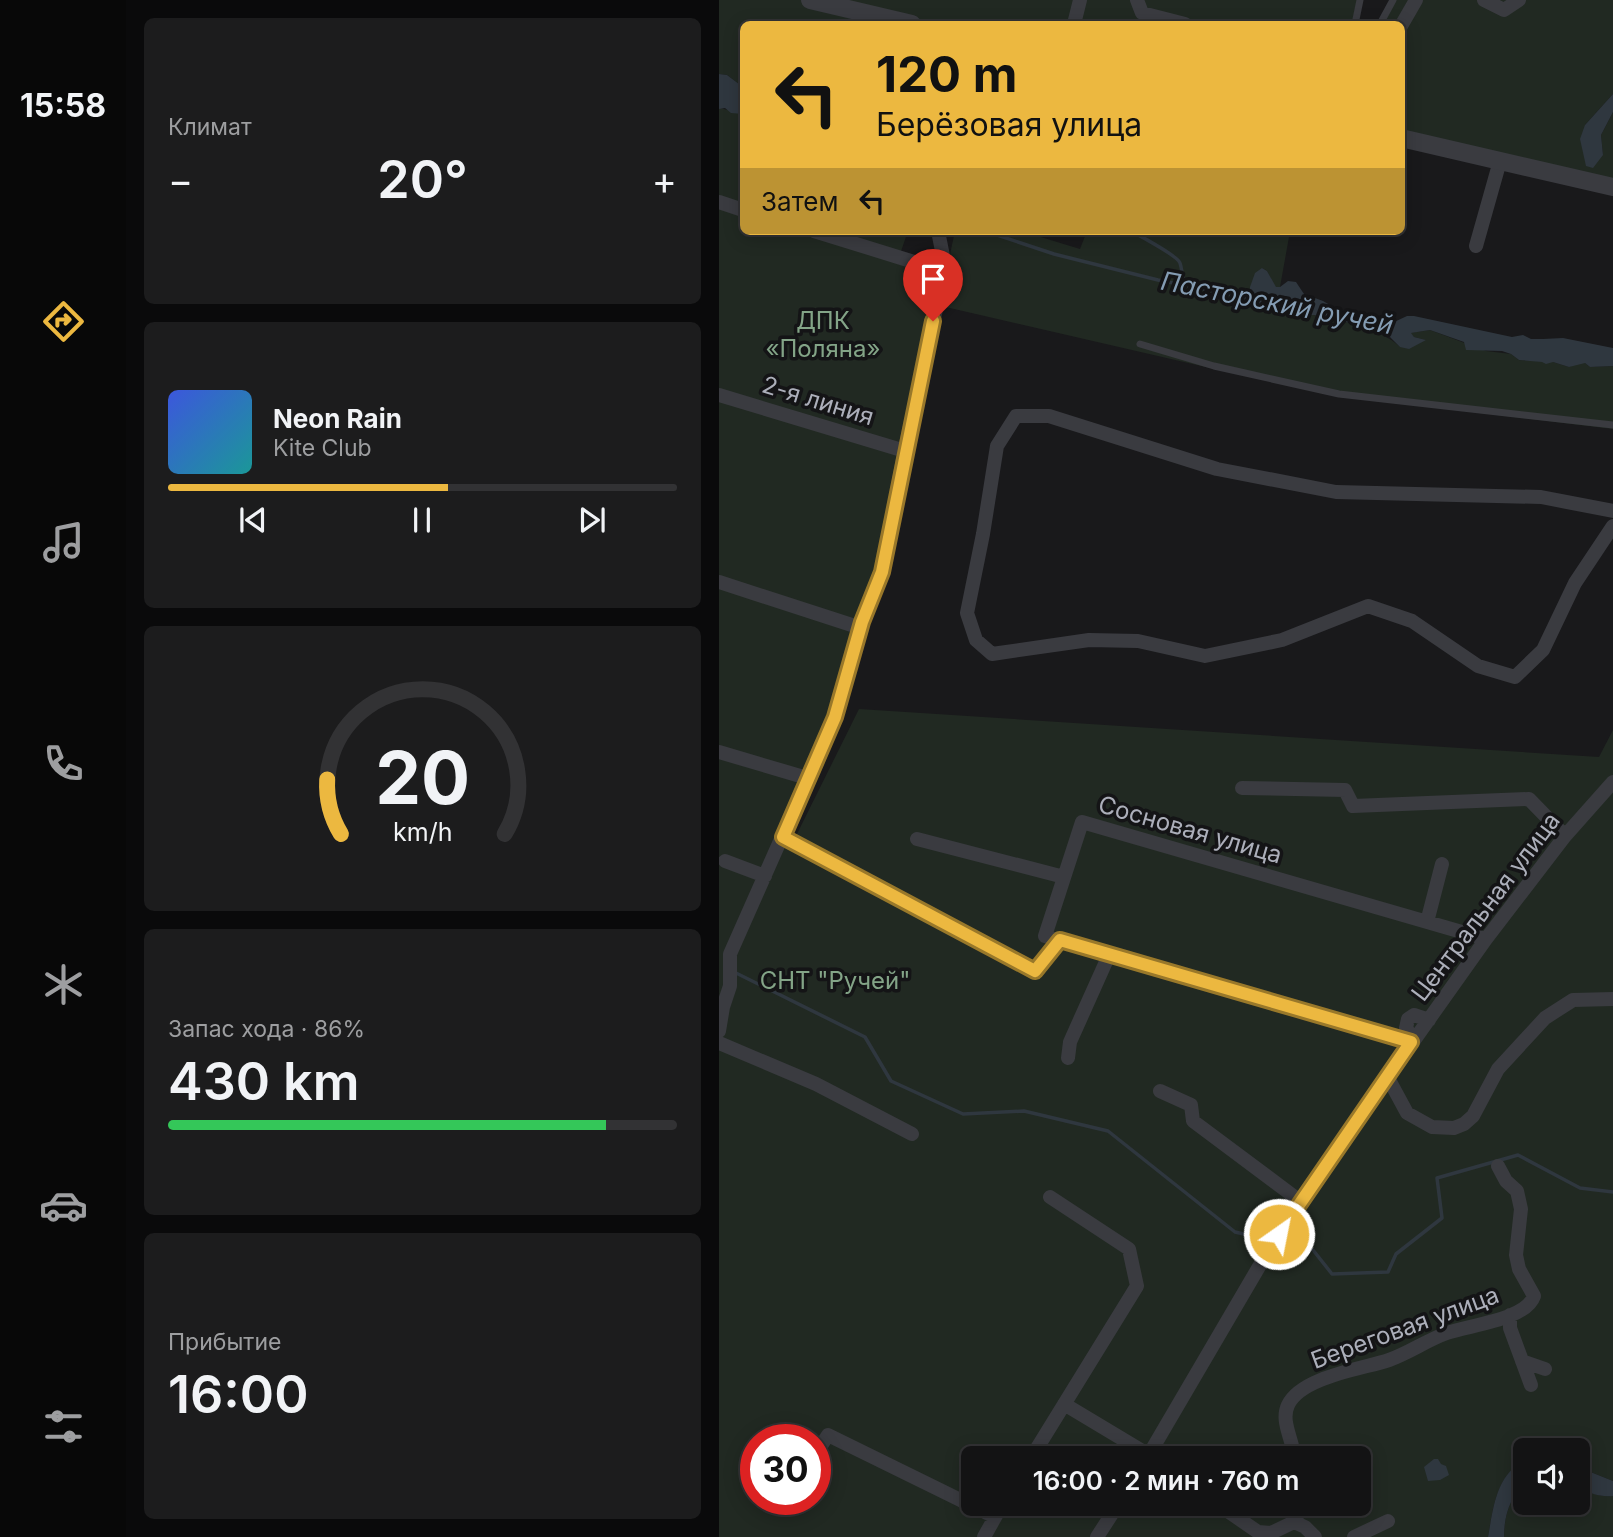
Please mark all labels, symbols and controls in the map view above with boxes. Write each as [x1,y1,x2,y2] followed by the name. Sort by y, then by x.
[876,45,1017,104] text: 120 m
[761,49,852,140] icon: left
[20,86,106,125] text: 15:58
[876,105,1142,144] text: Берёзовая улица
[168,113,252,141] text: Климат
[377,148,468,211] text: 20°
[168,157,193,203] text: −
[652,157,677,203] text: +
[853,182,891,220] icon: left
[761,186,839,217] text: Затем
[903,249,963,321] pin
[914,260,952,298] icon: arrive
[1158,265,1396,340] water label: Пасторский ручей
[39,297,88,346] icon: directions
[766,306,880,363] park label: ДПК «Поляна»
[759,370,878,431] street label: 2-я линия
[273,403,402,434] text: Neon Rain
[273,434,372,462] text: Kite Club
[234,501,272,539] icon: previous
[403,501,441,539] icon: pause
[573,501,611,539] icon: next
[39,518,88,567] icon: music
[375,734,470,823] text: 20
[39,739,88,788] icon: phone
[1095,789,1285,870] street label: Сосновая улица
[1405,807,1566,1007] street label: Центральная улица
[393,817,452,847] text: km/h
[39,960,88,1009] icon: climate
[760,966,910,995] park label: СНТ "Ручей"
[168,1015,365,1043] text: Запас хода · 86%
[168,1050,360,1113] text: 430 km
[39,1181,88,1230] icon: car
[1242,1197,1316,1271] position arrow
[1307,1280,1503,1375] street label: Береговая улица
[168,1328,281,1356] text: Прибытие
[168,1363,308,1426] text: 16:00
[39,1402,88,1451] icon: filters
[740,1424,831,1515] speed limit sign: 30
[1513,1438,1590,1515] map controls
[1513,1438,1590,1515] button: sound
[1033,1465,1299,1496] text: 16:00 · 2 мин · 760 m

